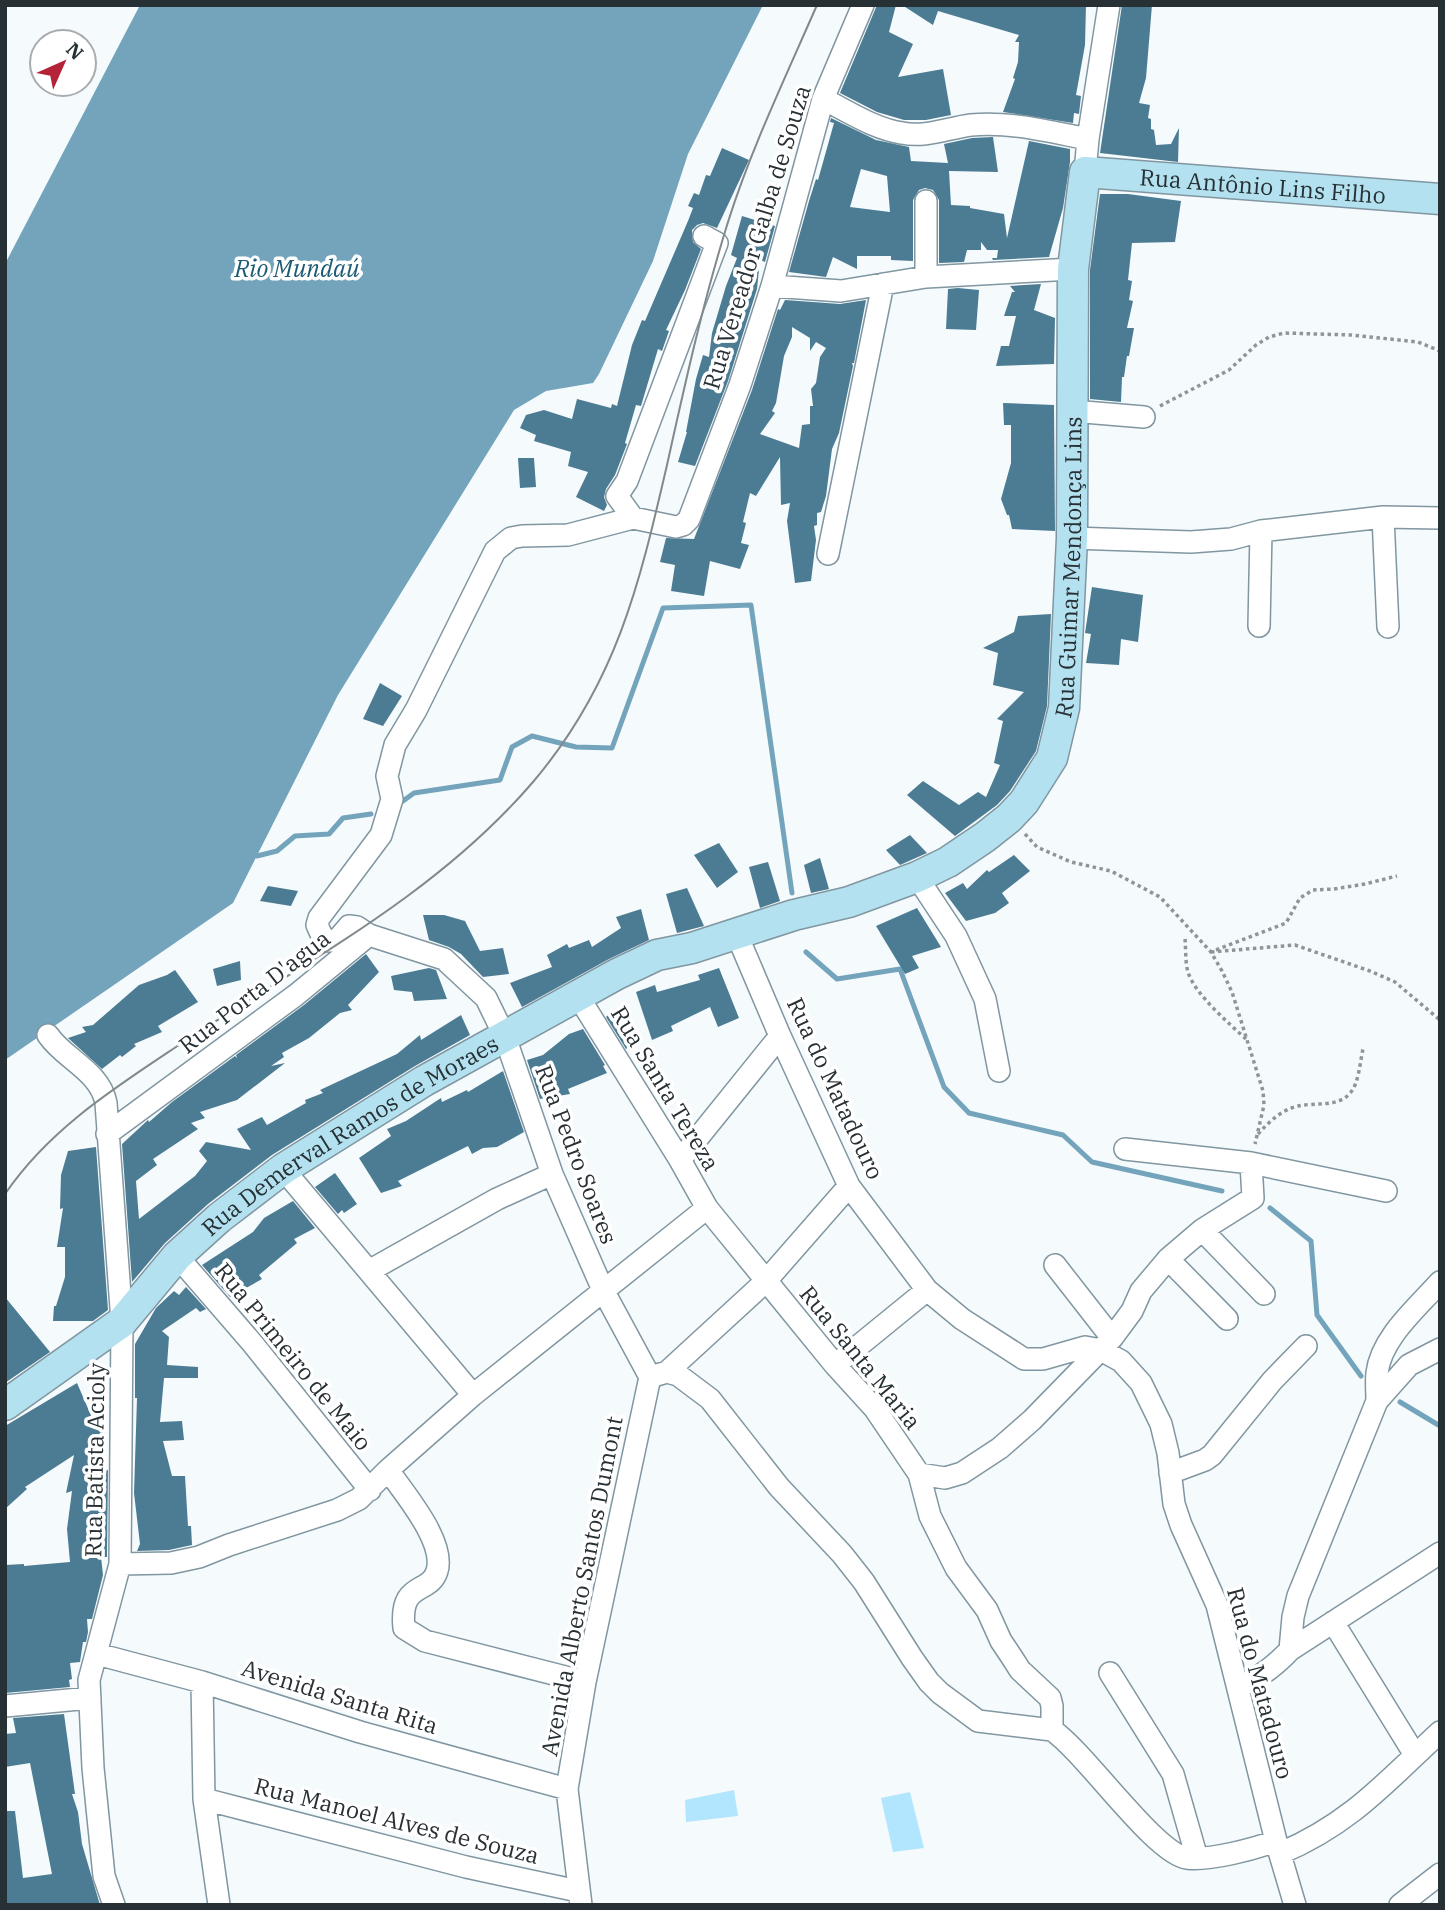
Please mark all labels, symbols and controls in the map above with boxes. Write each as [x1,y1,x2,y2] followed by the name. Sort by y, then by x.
[28,28,98,98] north arrow
[61,37,89,65] text: N
[695,81,817,393] street label: Rua Vereador Galba de Souza
[1138,161,1387,210] street label: Rua Antônio Lins Filho
[233,252,360,284] water label: Rio Mundaú
[1047,416,1087,721] street label: Rua Guimar Mendonça Lins
[172,923,336,1059] street label: Rua Porta D'agua
[781,992,891,1184] street label: Rua do Matadouro
[605,1000,727,1176] street label: Rua Santa Tereza
[195,1028,503,1242] street label: Rua Demerval Ramos de Moraes
[529,1060,625,1248] street label: Rua Pedro Soares
[209,1256,379,1456] street label: Rua Primeiro de Maio
[794,1279,928,1435] street label: Rua Santa Maria
[77,1362,111,1558] street label: Rua Batista Acioly
[533,1414,629,1758] street label: Avenida Alberto Santos Dumont
[1221,1584,1301,1782] street label: Rua do Matadouro
[238,1652,442,1740] street label: Avenida Santa Rita
[251,1770,543,1870] street label: Rua Manoel Alves de Souza

